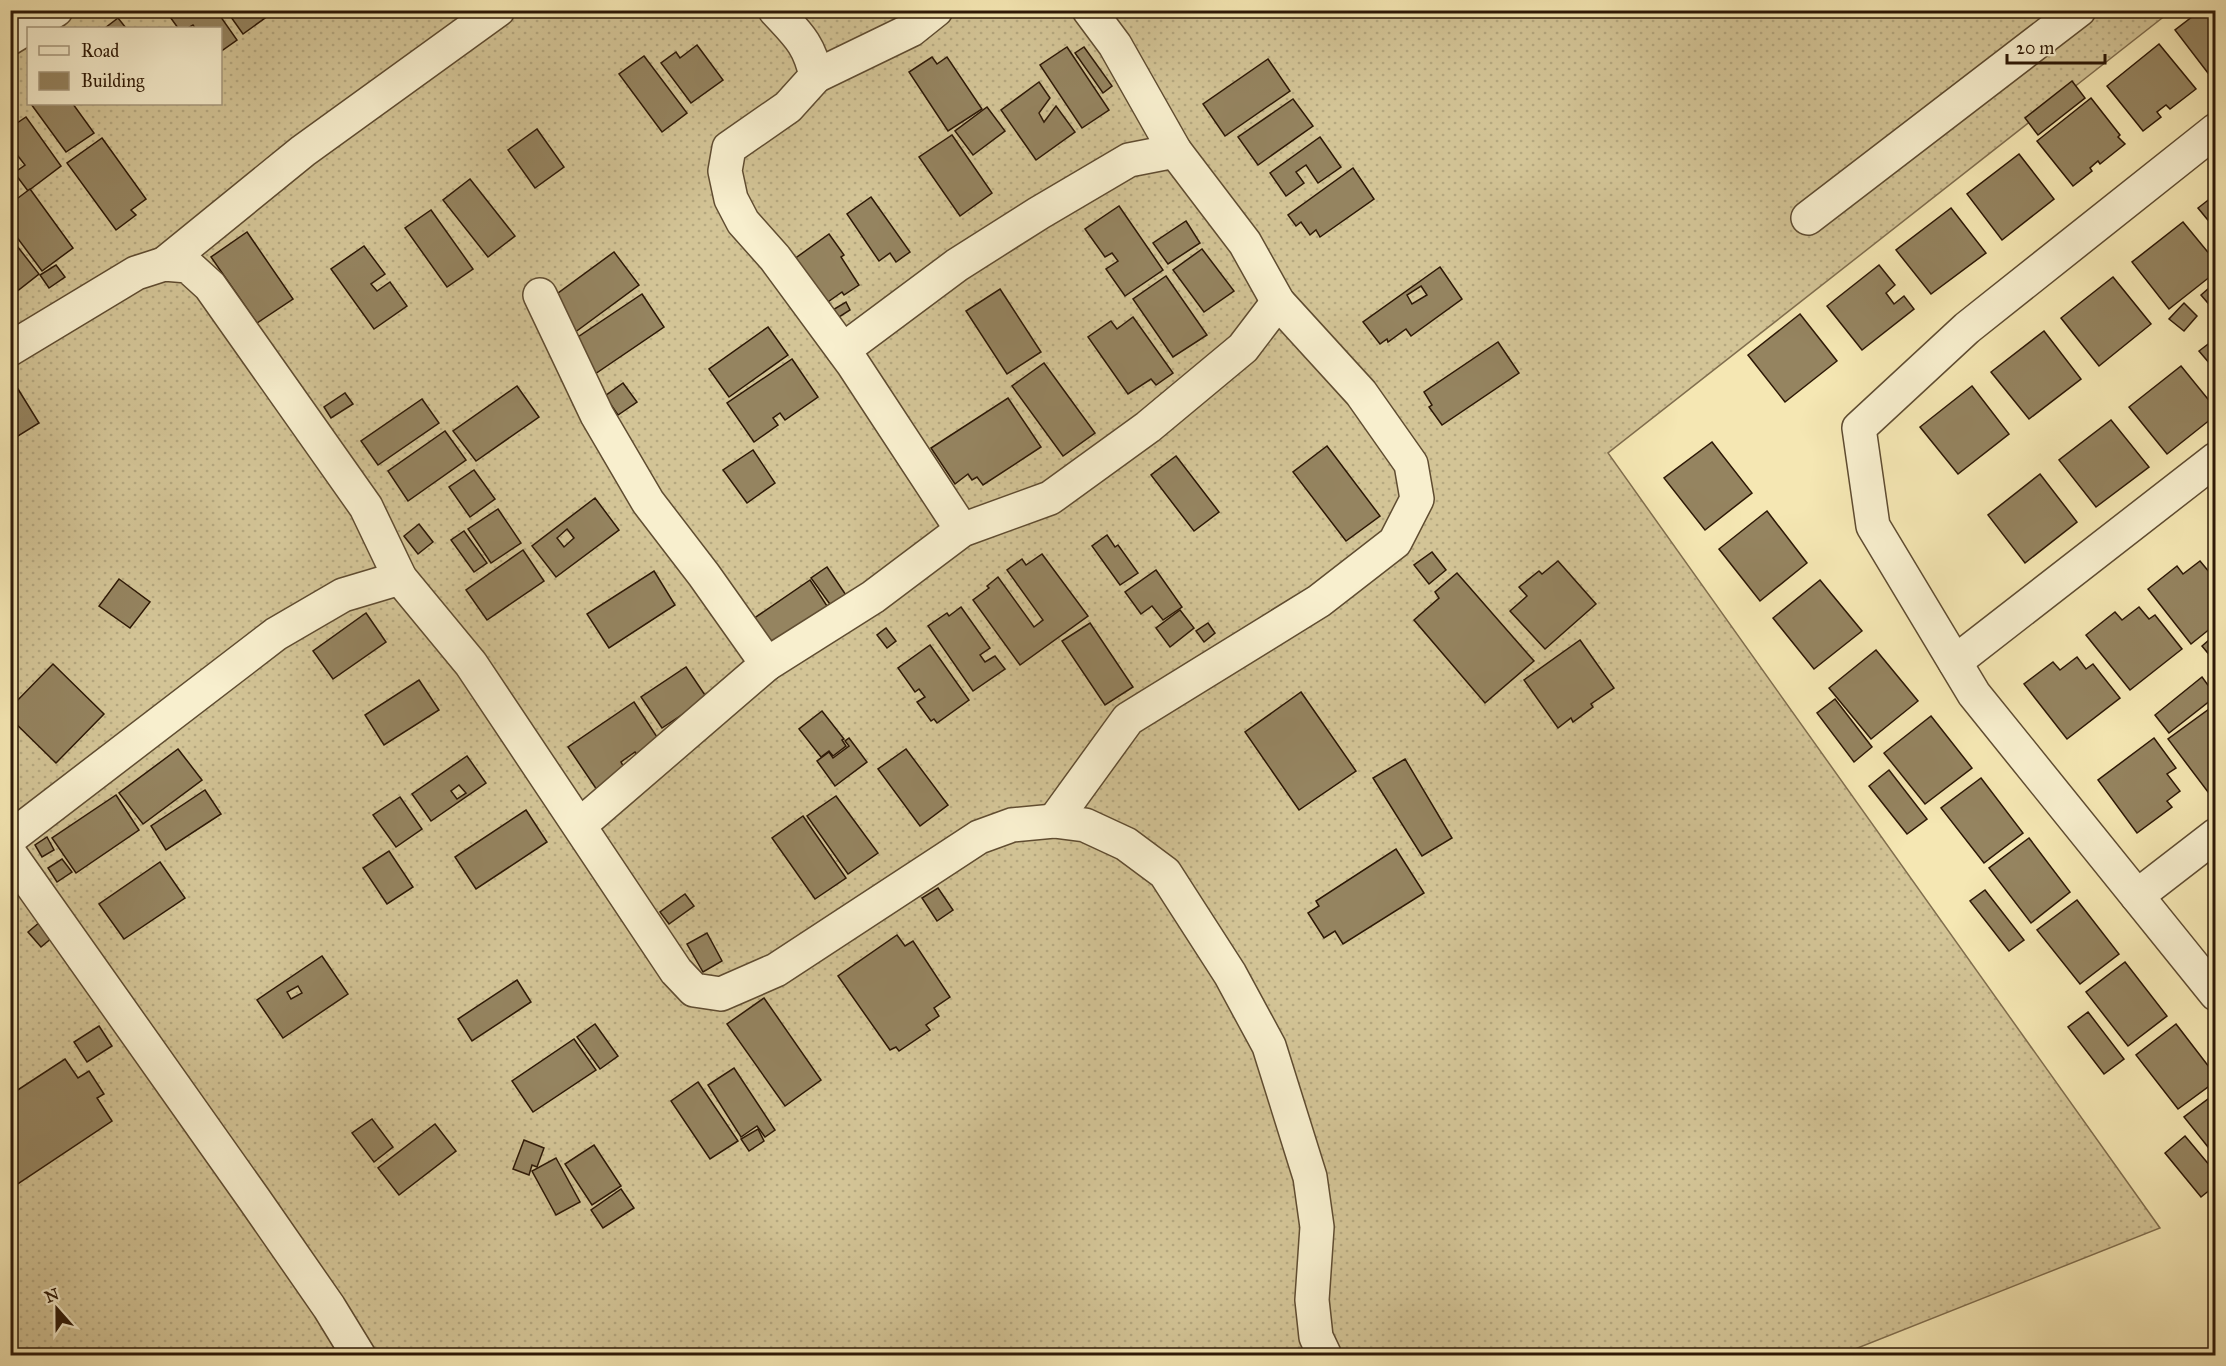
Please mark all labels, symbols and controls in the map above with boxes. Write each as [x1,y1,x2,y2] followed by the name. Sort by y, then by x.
[27,27,222,105] legend
[2007,27,2104,65] scale bar
[2016,37,2054,59] text: 20 m
[81,40,119,62] text: Road
[81,70,145,93] text: Building
[27,1279,87,1339] north arrow
[42,1284,62,1307] text: N

